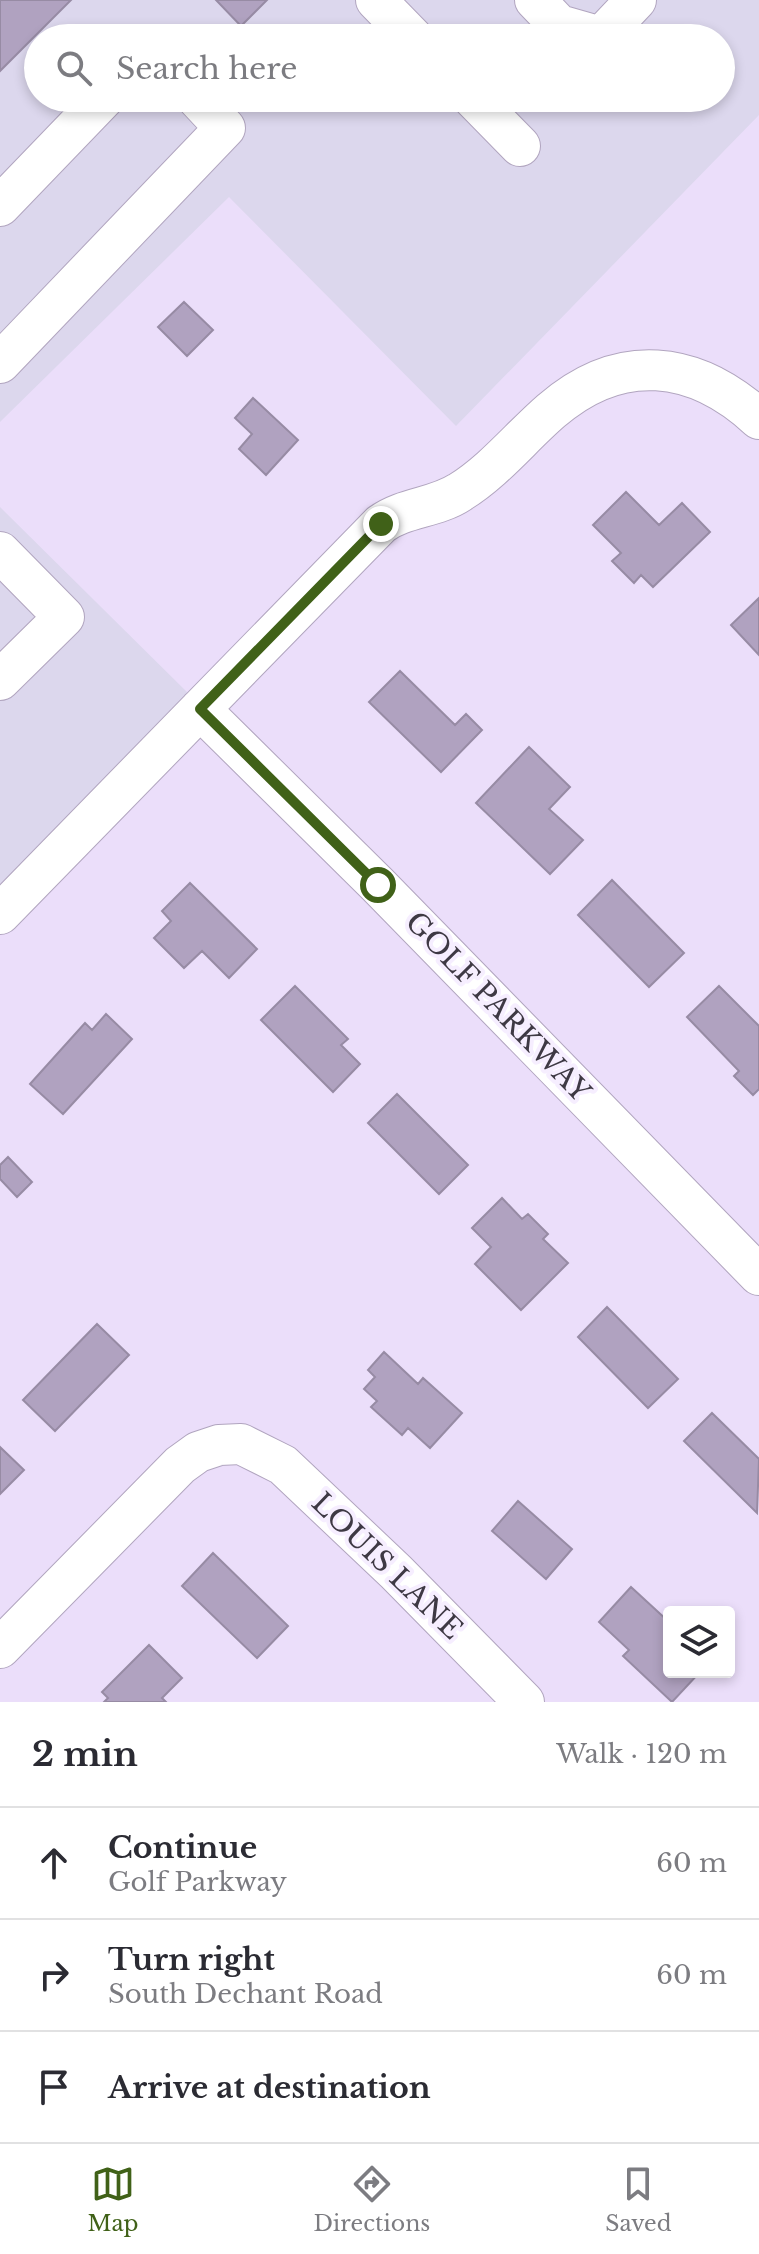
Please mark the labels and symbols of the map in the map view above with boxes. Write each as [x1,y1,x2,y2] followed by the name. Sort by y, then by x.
[363,506,399,542] route end
[360,867,396,903] route start
[398,905,598,1110] street label: GOLF PARKWAY
[304,1485,470,1647] street label: LOUIS LANE

